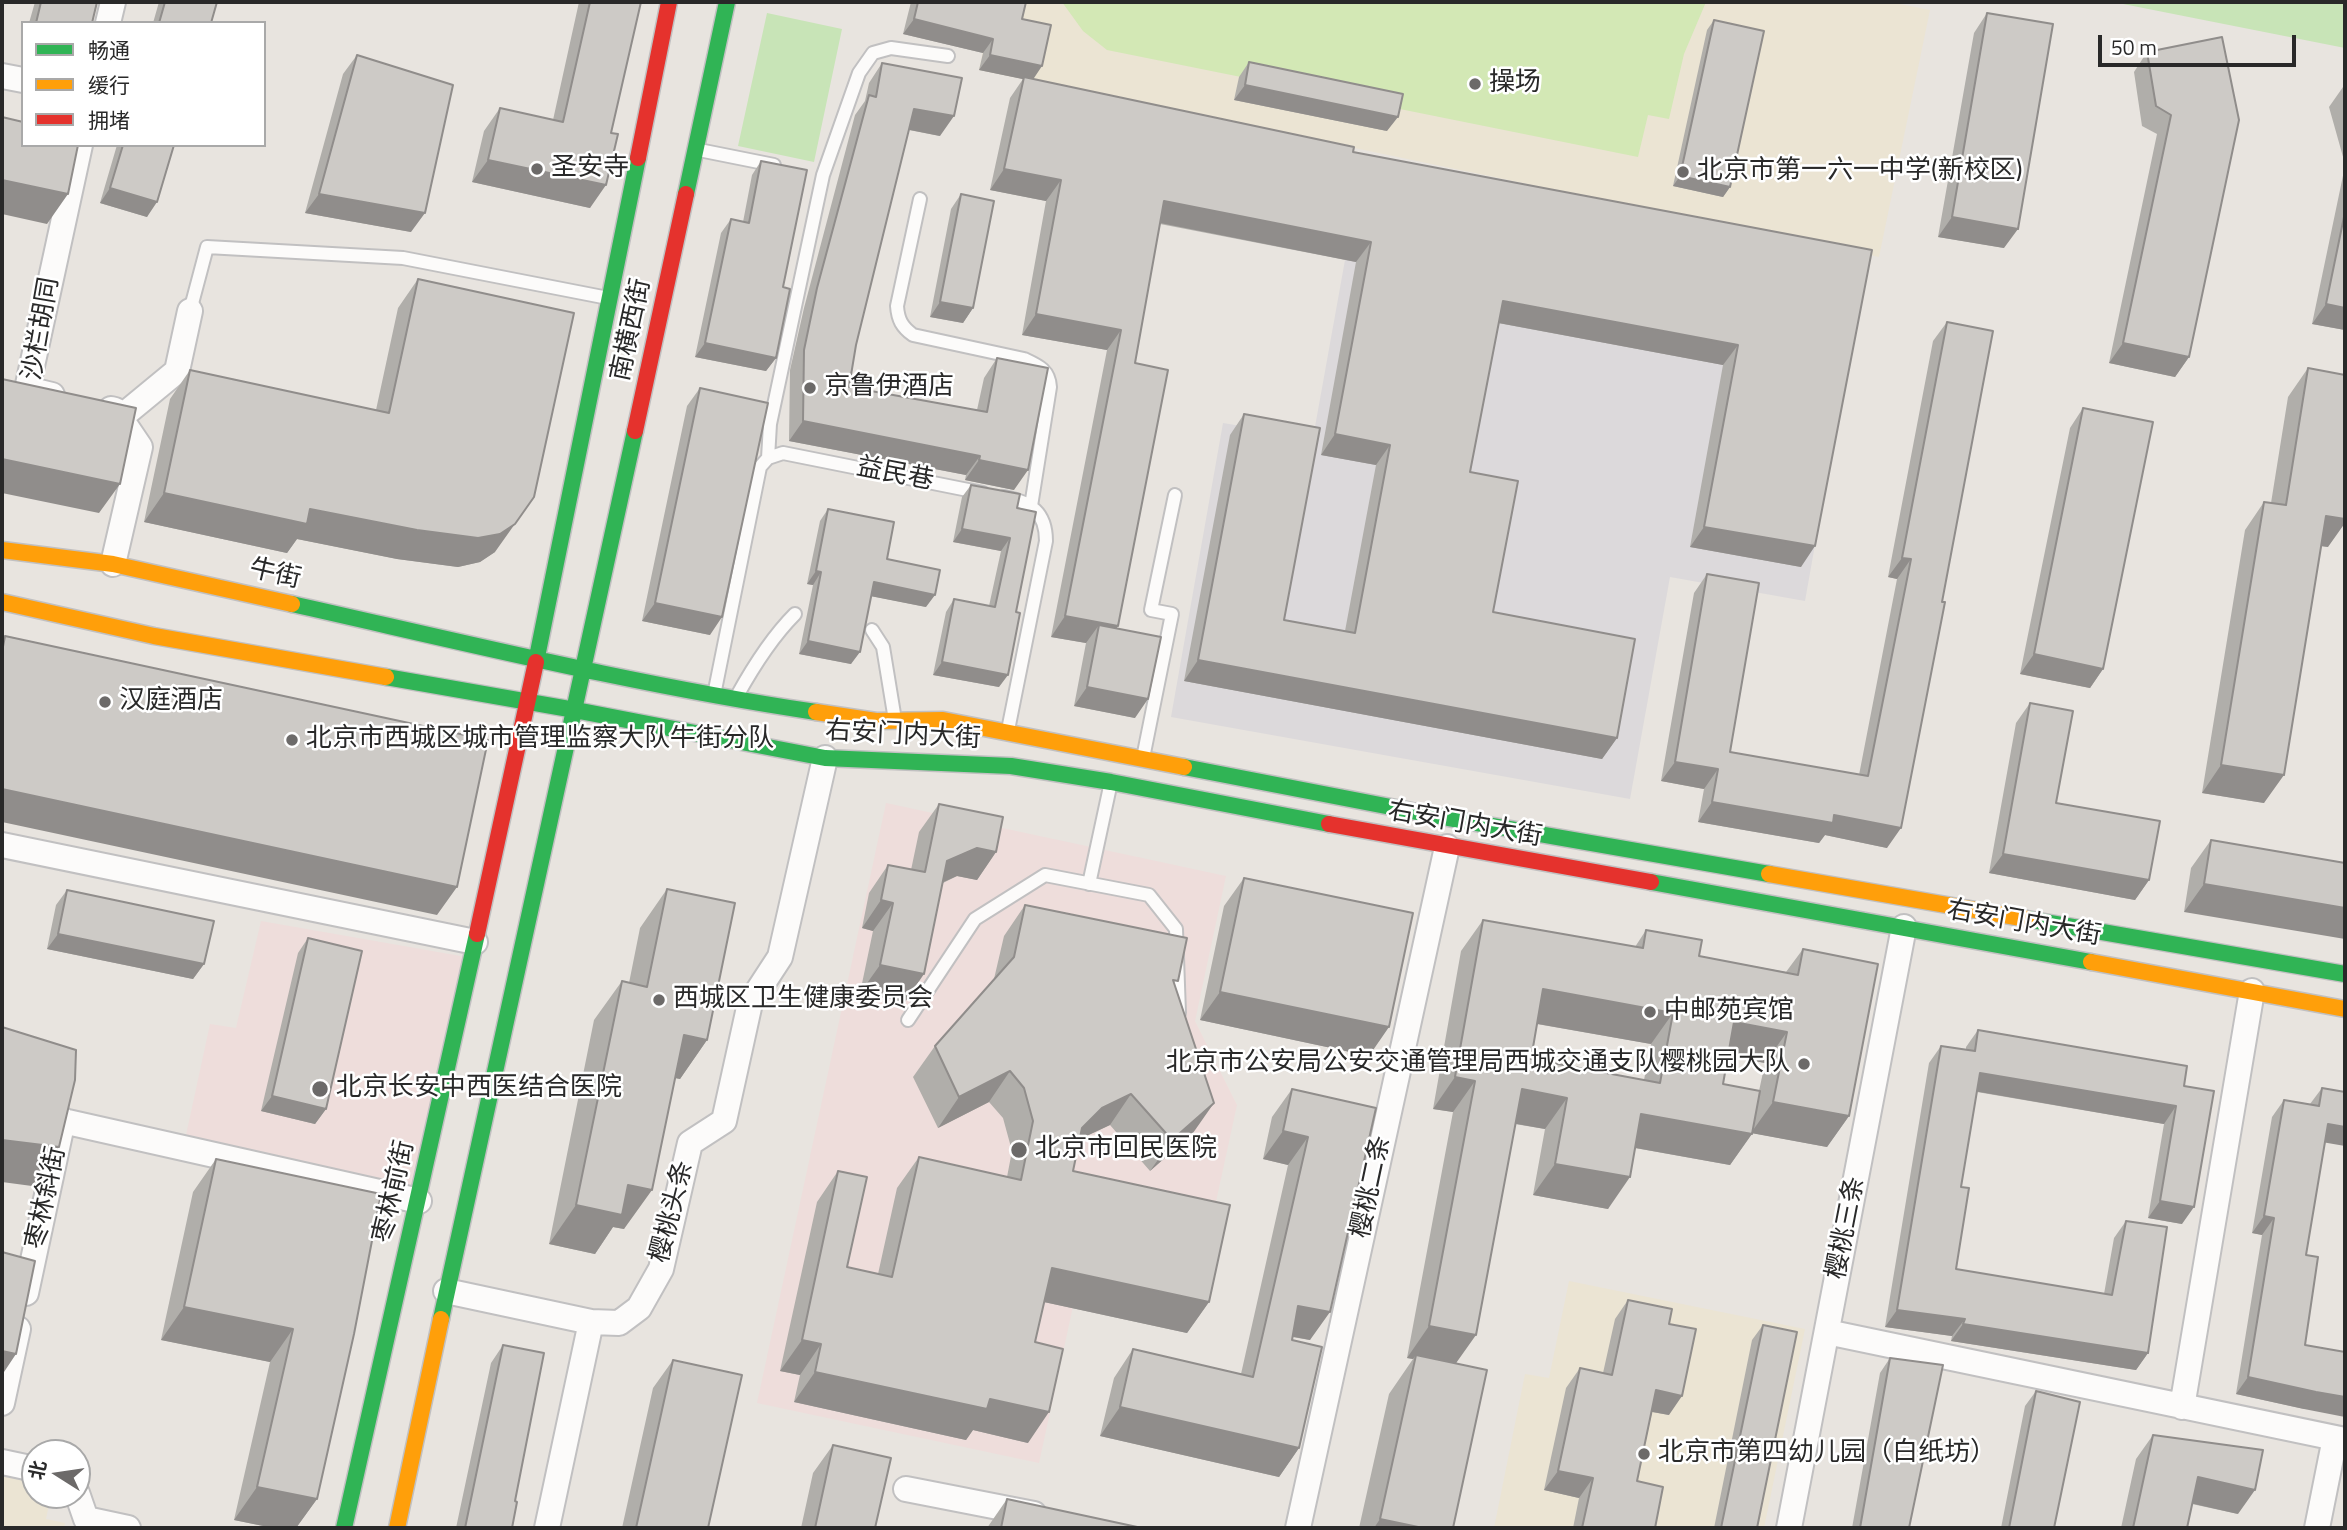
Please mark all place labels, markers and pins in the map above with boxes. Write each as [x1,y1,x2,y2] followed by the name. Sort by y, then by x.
[1489,68,1541,100] place label: 操场
[1467,76,1483,92] marker: 操场
[551,153,629,185] place label: 圣安寺
[1697,156,2023,188] place label: 北京市第一六一中学(新校区)
[529,161,545,177] marker: 圣安寺
[1675,164,1691,180] marker: 北京市第一六一中学(新校区)
[824,372,954,404] place label: 京鲁伊酒店
[802,380,818,396] marker: 京鲁伊酒店
[119,686,223,718] place label: 汉庭酒店
[97,694,113,710] marker: 汉庭酒店
[306,724,774,756] place label: 北京市西城区城市管理监察大队牛街分队
[284,732,300,748] marker: 北京市西城区城市管理监察大队牛街分队
[673,984,933,1016] place label: 西城区卫生健康委员会
[651,992,667,1008] marker: 西城区卫生健康委员会
[1664,996,1794,1028] place label: 中邮苑宾馆
[1642,1004,1658,1020] marker: 中邮苑宾馆
[1166,1048,1790,1080] place label: 北京市公安局公安交通管理局西城交通支队樱桃园大队
[1796,1056,1812,1072] marker: 北京市公安局公安交通管理局西城交通支队樱桃园大队
[336,1073,622,1105] place label: 北京长安中西医结合医院
[310,1079,330,1099] marker: 北京长安中西医结合医院
[1035,1134,1217,1166] place label: 北京市回民医院
[1009,1140,1029,1160] marker: 北京市回民医院
[1658,1438,1996,1470] place label: 北京市第四幼儿园（白纸坊）
[1636,1446,1652,1462] marker: 北京市第四幼儿园（白纸坊）

